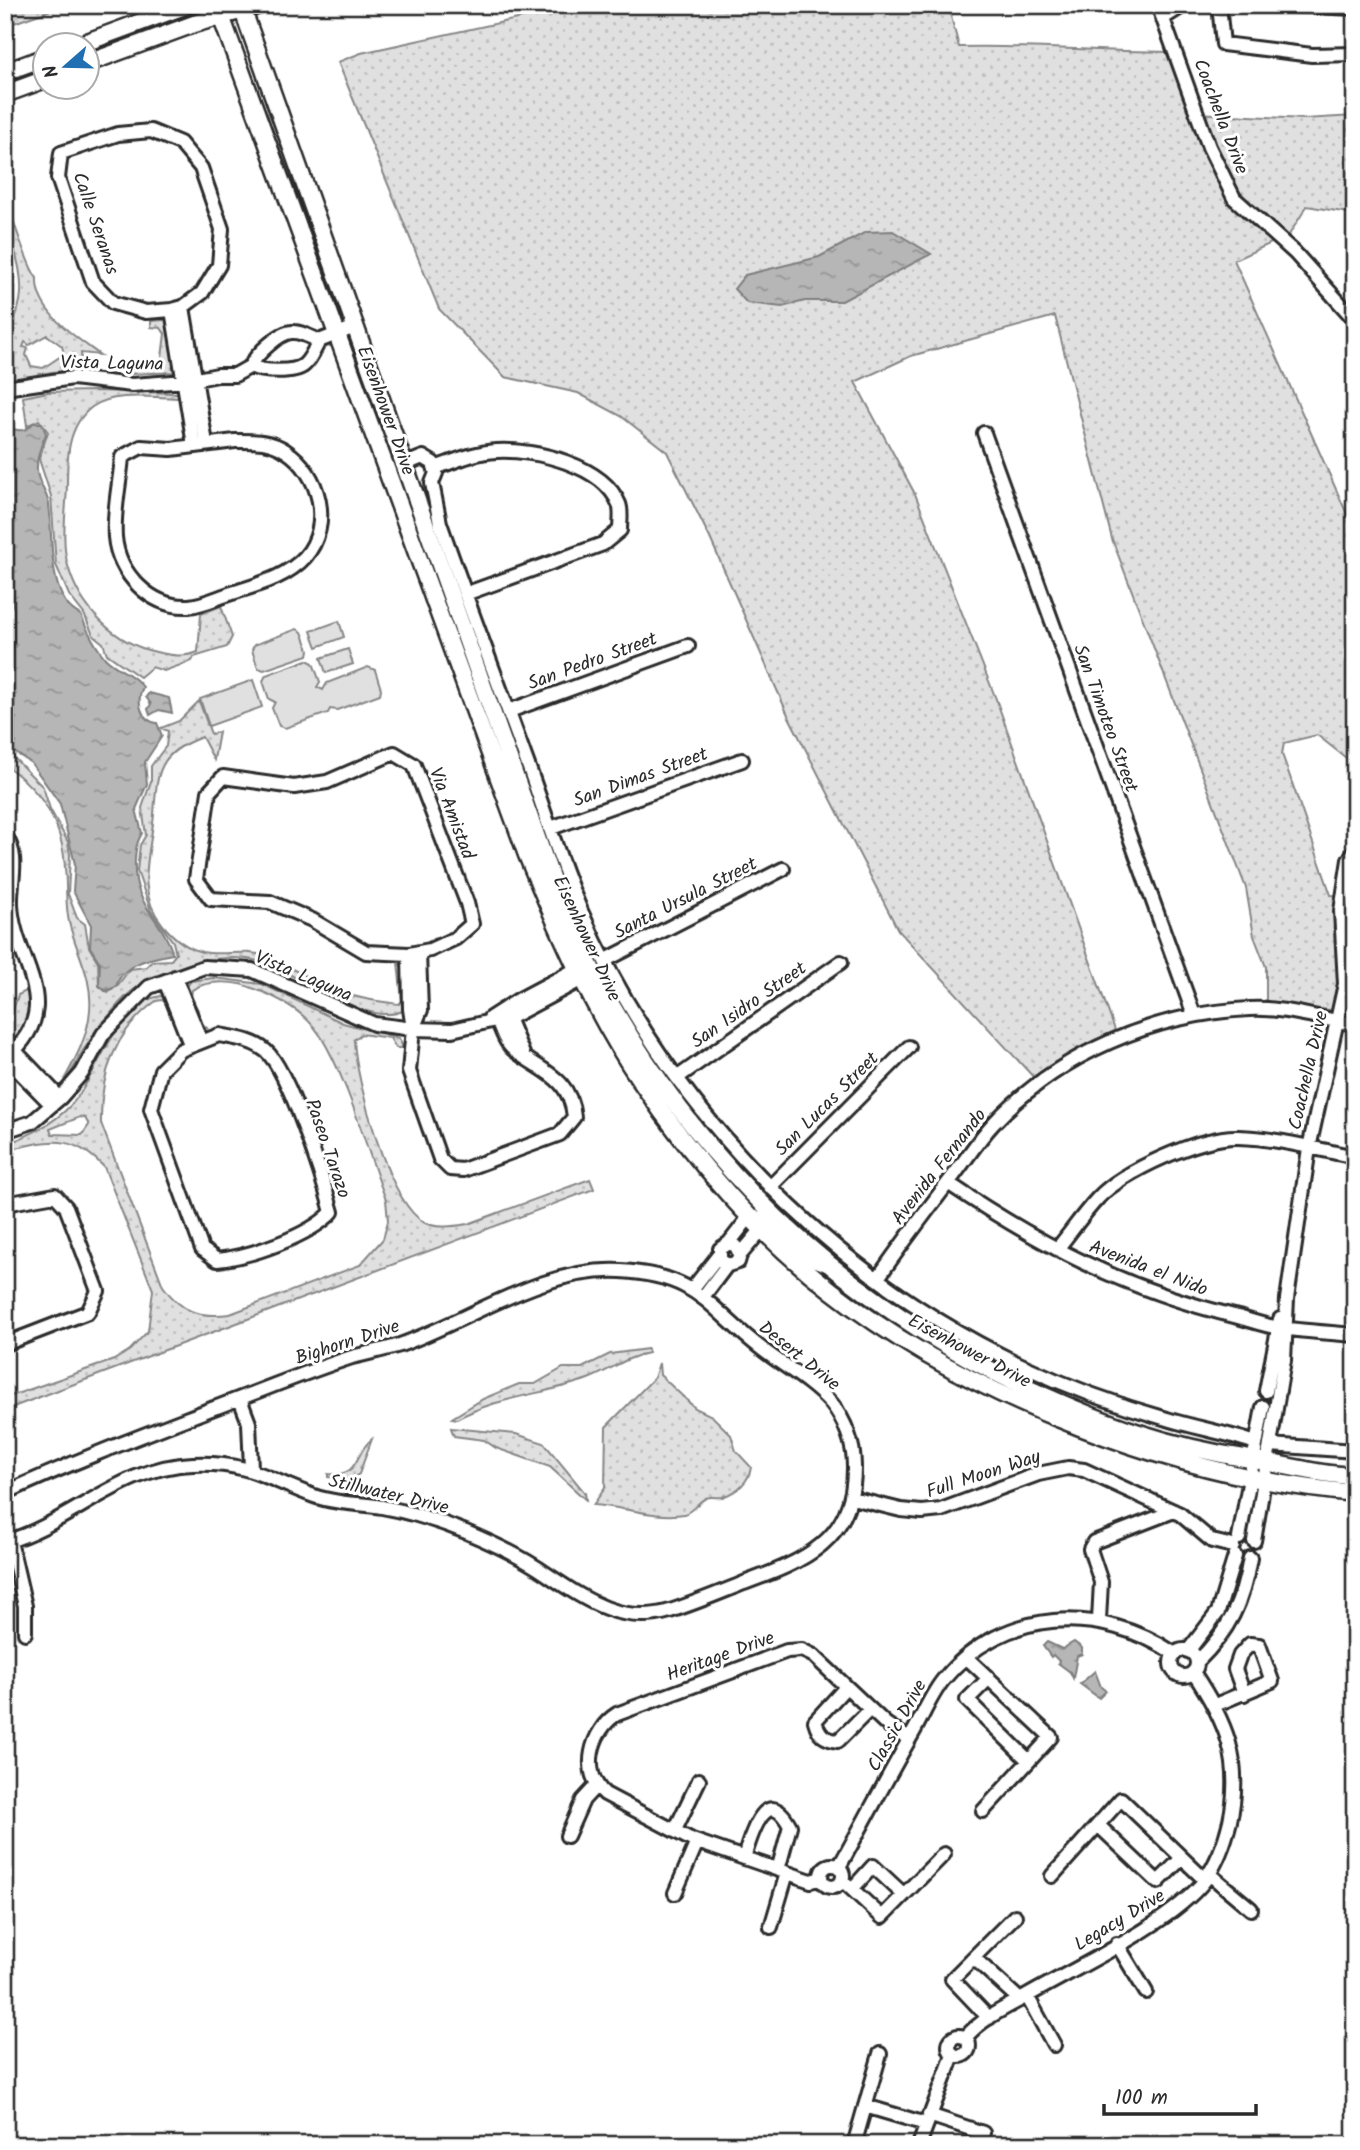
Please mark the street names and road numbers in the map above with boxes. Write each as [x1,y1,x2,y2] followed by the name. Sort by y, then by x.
[1184,55,1256,179] street label: Coachella Drive
[64,168,127,279] street label: Calle Seranas
[348,342,423,480] street label: Eisenhower Drive
[60,348,164,380] street label: Vista Laguna
[524,624,662,699] street label: San Pedro Street
[1064,640,1146,797] street label: San Timoteo Street
[569,739,713,816] street label: San Dimas Street
[420,763,483,864] street label: Via Amistad
[609,849,763,948] street label: Santa Ursula Street
[544,871,629,1007] street label: Eisenhower Drive
[250,943,357,1011] street label: Vista Laguna
[685,954,814,1057] street label: San Isidro Street
[1281,1007,1337,1133] street label: Coachella Drive
[768,1045,887,1164] street label: San Lucas Street
[296,1095,358,1202] street label: Paseo Tarazo
[884,1103,995,1232] street label: Avenida Fernando
[1085,1232,1212,1305] street label: Avenida el Nido
[902,1307,1037,1397] street label: Eisenhower Drive
[292,1312,404,1374] street label: Bighorn Drive
[751,1314,847,1399] street label: Desert Drive
[923,1442,1046,1507] street label: Full Moon Way
[326,1467,452,1523] street label: Stillwater Drive
[662,1623,779,1690] street label: Heritage Drive
[860,1674,936,1778] street label: Classic Drive
[1069,1881,1172,1960] street label: Legacy Drive

